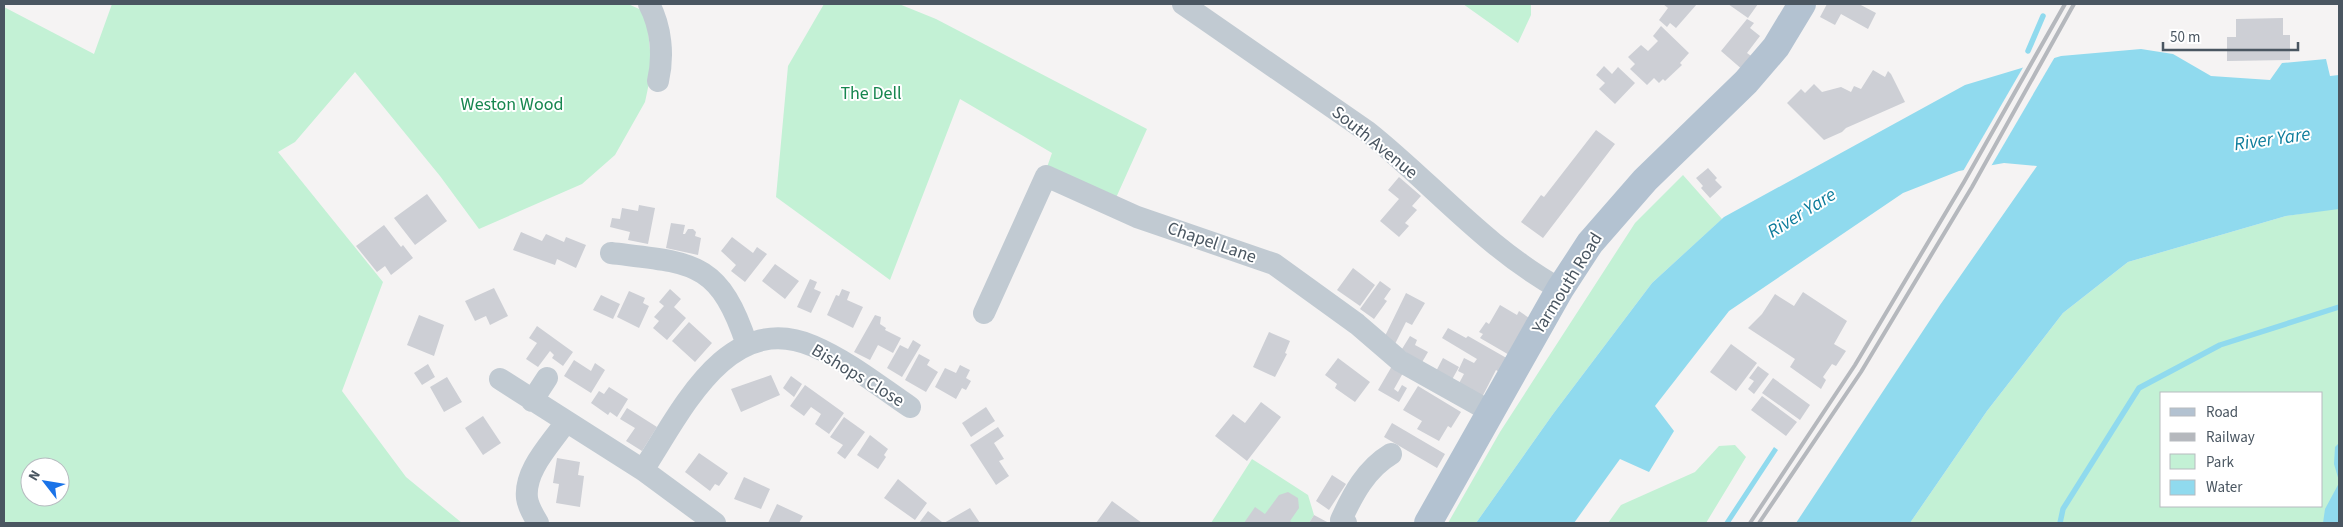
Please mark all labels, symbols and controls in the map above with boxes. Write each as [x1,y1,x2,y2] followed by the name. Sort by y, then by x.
[2163,20,2298,52] scale bar
[2170,27,2200,48] text: 50 m
[840,81,902,106] park label: The Dell
[461,92,563,117] park label: Weston Wood
[1326,100,1423,185] street label: South Avenue
[2232,121,2312,158] water label: River Yare
[1762,182,1841,245] water label: River Yare
[1164,216,1260,269] street label: Chapel Lane
[1526,228,1609,340] street label: Yarmouth Road
[807,338,909,413] street label: Bishops Close
[2160,392,2323,507] legend
[2206,402,2238,423] text: Road
[2206,427,2255,448] text: Railway
[2206,452,2235,473] text: Park
[20,457,70,507] north arrow
[24,467,46,485] text: N
[2206,477,2243,498] text: Water

